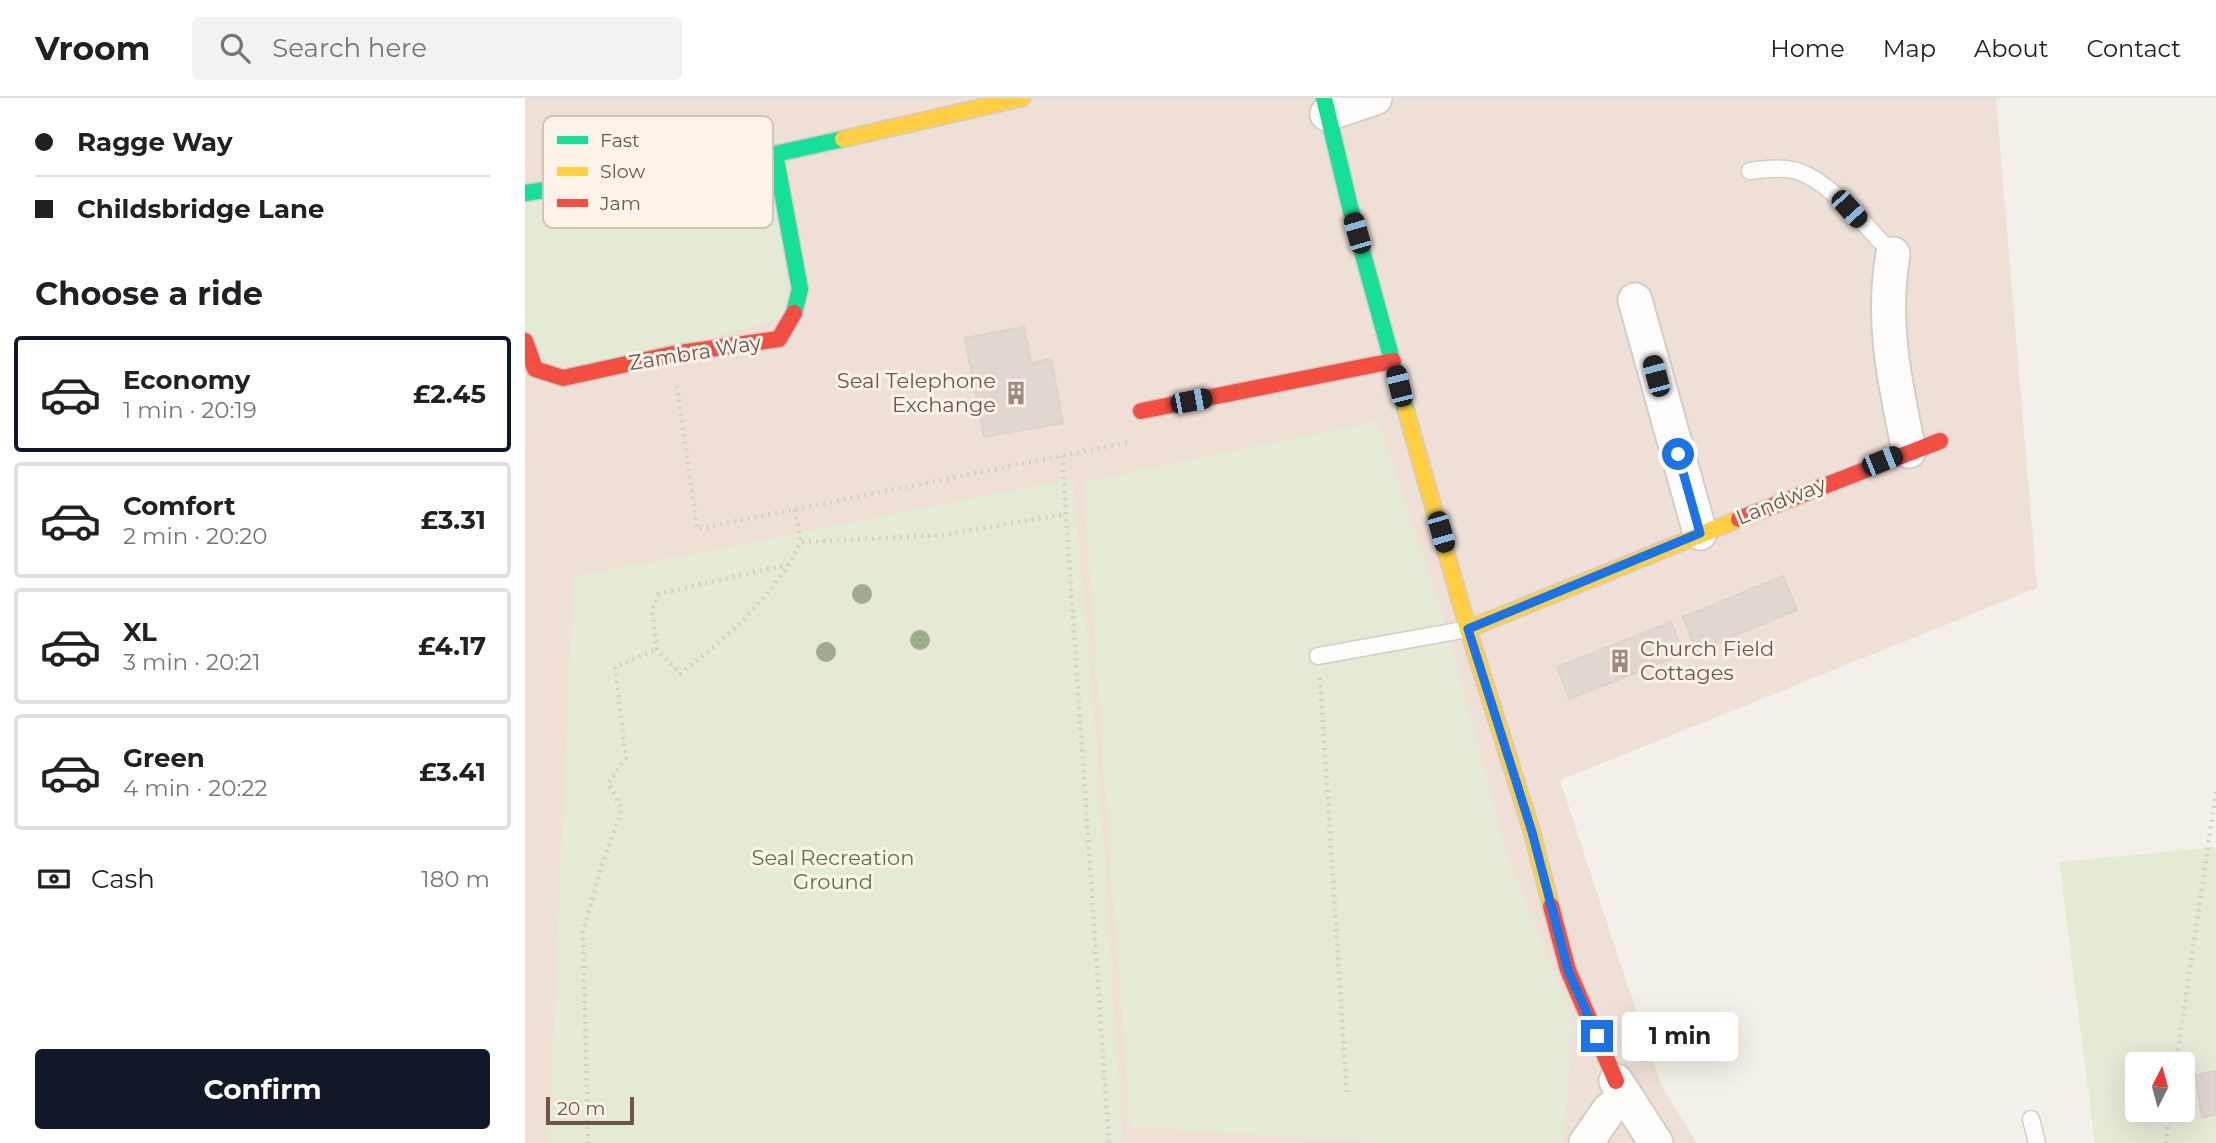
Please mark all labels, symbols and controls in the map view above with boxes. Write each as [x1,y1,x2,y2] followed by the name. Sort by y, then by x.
[192,17,682,80] search box
[35,28,150,68] text: Vroom
[216,29,254,67] icon: search
[272,32,427,64] text: Search here
[1770,34,1845,63] text: Home
[1883,34,1936,63] text: Map
[1974,34,2048,63] text: About
[2086,34,2181,63] text: Contact
[543,116,773,228] legend
[77,126,232,158] text: Ragge Way
[600,129,640,152] text: Fast
[600,160,645,183] text: Slow
[1828,186,1871,232] car
[599,192,641,215] text: Jam
[77,193,324,225] text: Childsbridge Lane
[1342,210,1373,256] car
[35,274,263,313] text: Choose a ride
[627,330,763,375] street label: Zambra Way
[1641,353,1672,399] car
[39,363,102,426] icon: car
[1384,363,1415,409] car
[123,364,250,396] text: Economy
[837,368,996,417] place label: Seal Telephone Exchange
[413,378,486,410] text: £2.45
[1002,379,1030,407] building icon: Seal Telephone Exchange
[1169,387,1214,415] car
[123,396,257,424] text: 1 min · 20:19
[1662,438,1694,470] route start
[1859,443,1906,479] car
[1732,471,1830,530] street label: Landway
[39,489,102,552] icon: car
[123,490,235,522] text: Comfort
[421,504,486,536] text: £3.31
[1426,509,1457,555] car
[123,522,267,550] text: 2 min · 20:20
[39,615,102,678] icon: car
[123,616,157,648] text: XL
[418,630,486,662] text: £4.17
[1640,636,1774,685] place label: Church Field Cottages
[1606,647,1634,675] building icon: Church Field Cottages
[123,648,260,676] text: 3 min · 20:21
[39,741,102,804] icon: car
[123,742,205,774] text: Green
[419,756,486,788] text: £3.41
[123,774,267,802] text: 4 min · 20:22
[752,845,914,894] park label: Seal Recreation Ground
[35,860,73,898] icon: cash
[91,863,155,895] text: Cash
[421,865,490,893] text: 180 m
[1621,1012,1737,1060] callout: 1 min
[1581,1020,1613,1052] route end
[1649,1022,1711,1050] text: 1 min
[35,1049,490,1129] button: Confirm
[2125,1052,2195,1122] north arrow
[2125,1052,2195,1122] map controls
[546,1094,633,1126] scale bar
[557,1097,605,1120] text: 20 m

